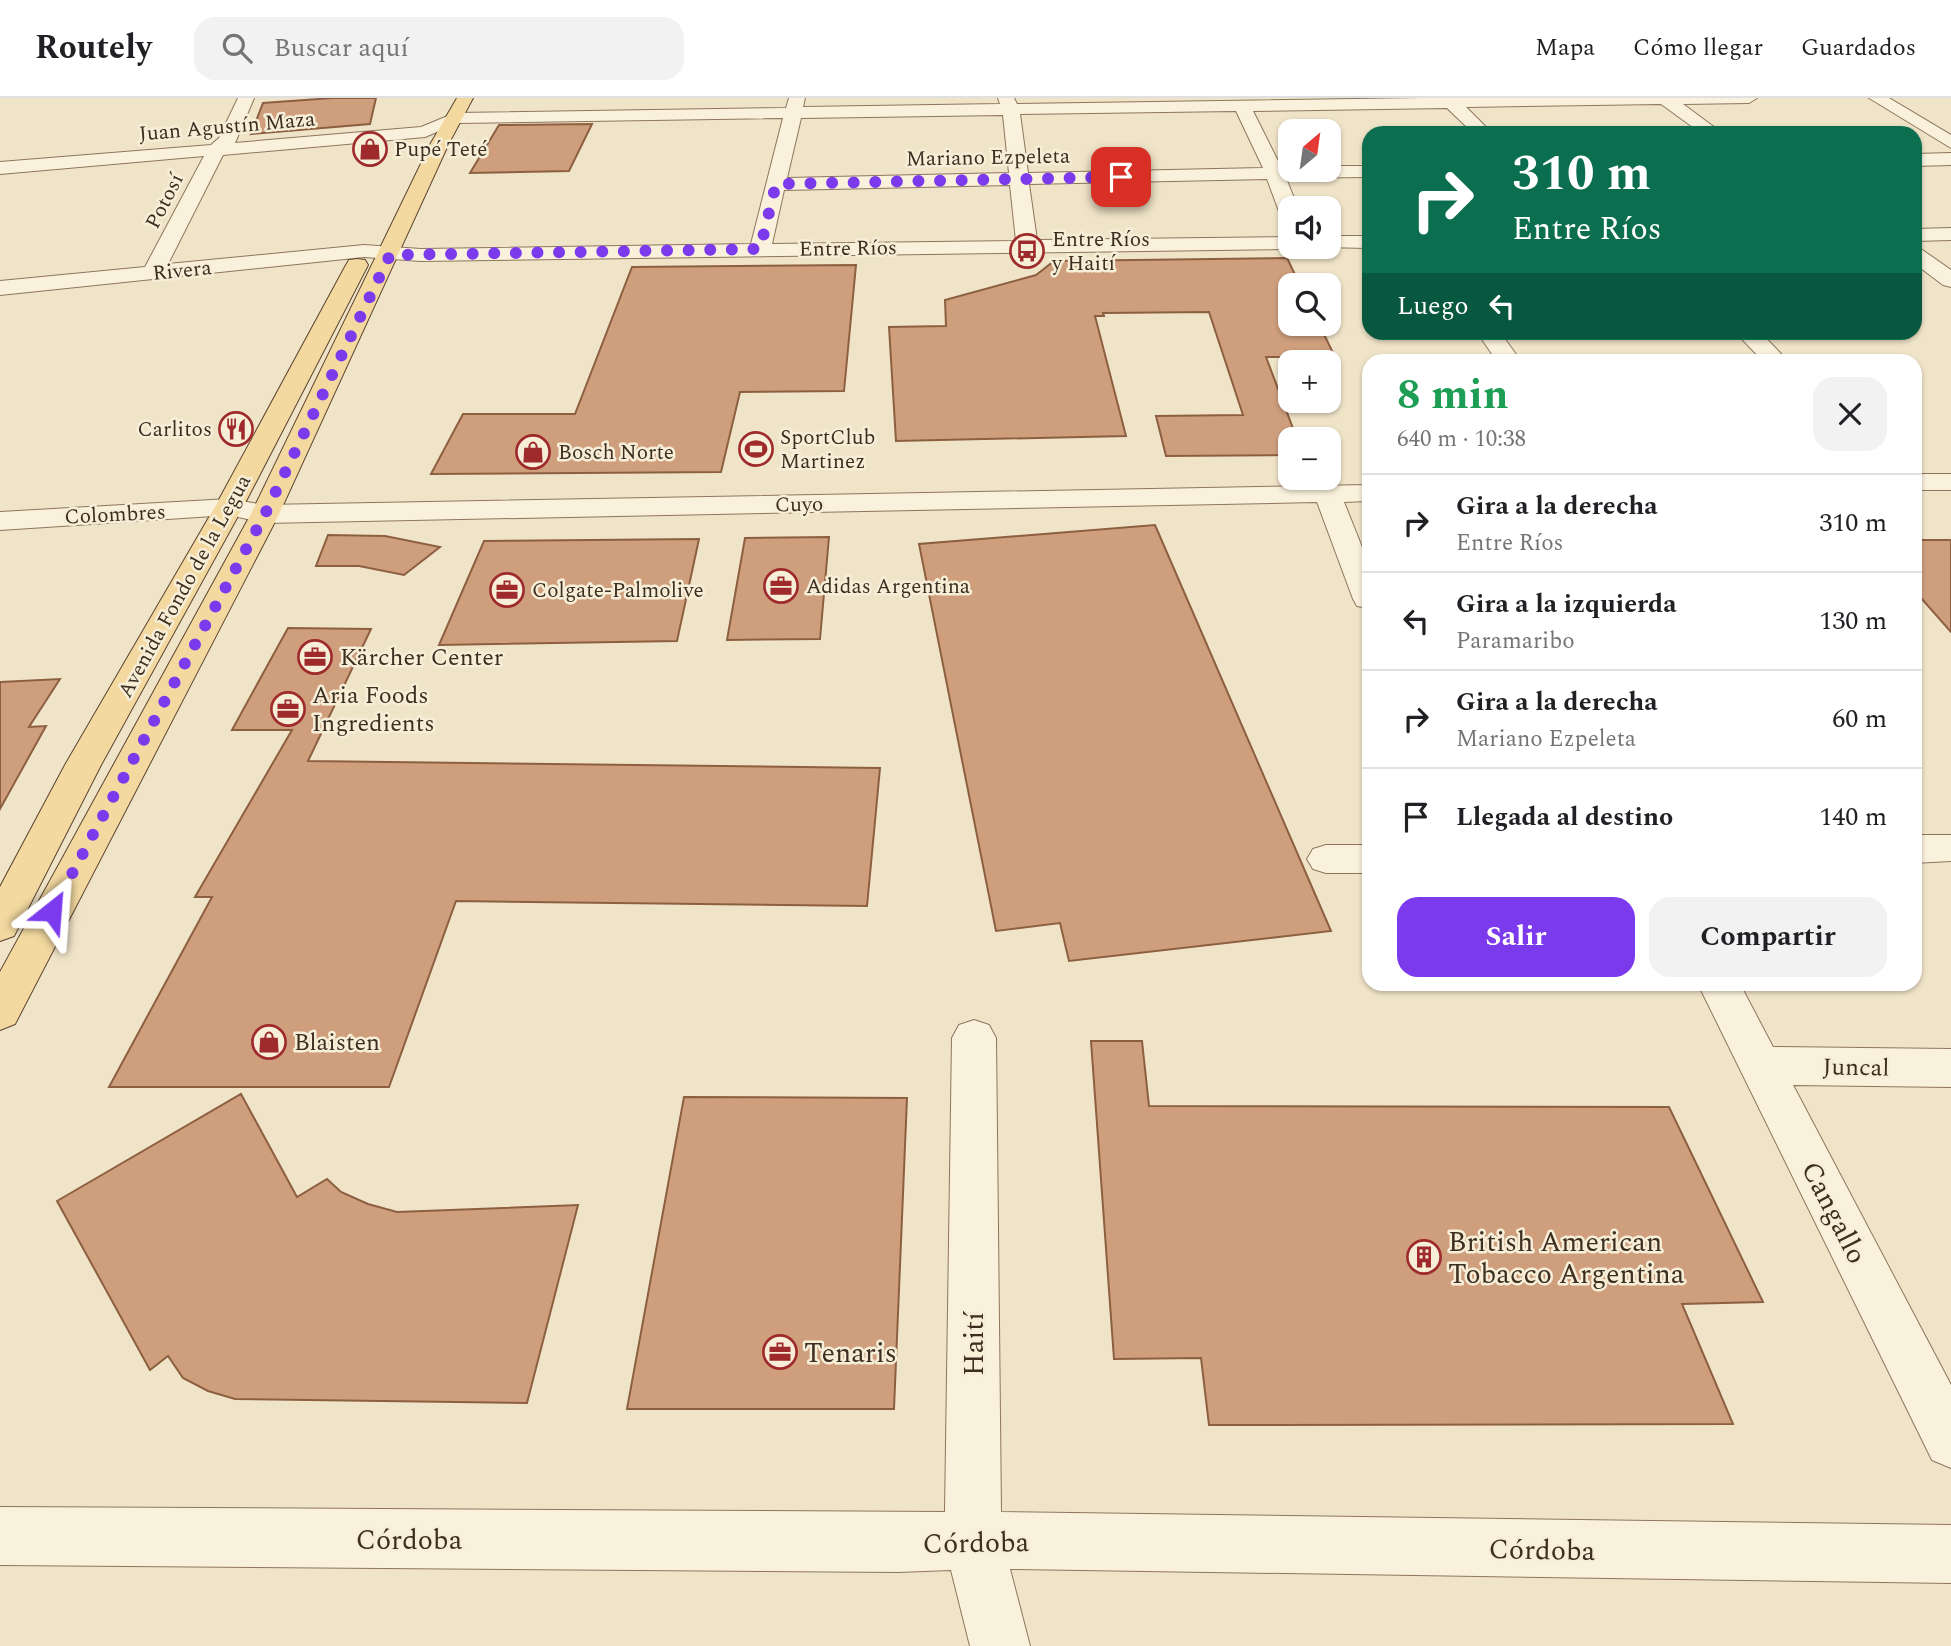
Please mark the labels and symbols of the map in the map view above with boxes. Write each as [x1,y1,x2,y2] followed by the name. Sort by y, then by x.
[138,103,317,151] street label: Juan Agustín Maza
[1278,119,1340,182] north arrow
[351,130,389,168] shop icon: Pupé Teté
[394,134,487,166] place label: Pupé Teté
[906,141,1071,175] street label: Mariano Ezpeleta
[1091,147,1151,207] pin
[137,167,193,235] street label: Potosí
[1051,224,1150,280] place label: Entre Ríos y Haití
[799,232,897,266] street label: Entre Ríos
[1008,232,1046,270] bus stop icon: Entre Ríos y Haití
[151,252,214,290] street label: Rivera
[217,410,255,448] restaurant icon: Carlitos
[138,414,212,446] place label: Carlitos
[780,422,875,478] place label: SportClub Martinez
[737,430,775,468] sports icon: SportClub Martinez
[514,433,552,471] shop icon: Bosch Norte
[558,437,674,469] place label: Bosch Norte
[110,468,260,704] street label: Avenida Fondo de la Legua
[775,489,824,521] street label: Cuyo
[64,496,166,534] street label: Colombres
[762,567,800,605] office icon: Adidas Argentina
[488,571,526,609] office icon: Colgate-Palmolive
[806,571,971,603] place label: Adidas Argentina
[532,575,704,607] place label: Colgate-Palmolive
[296,638,334,676] office icon: Kärcher Center
[340,640,503,676] place label: Kärcher Center
[312,678,435,742] place label: Aria Foods Ingredients
[269,690,307,728] office icon: Aria Foods Ingredients
[15,874,89,948] position arrow
[250,1023,288,1061] shop icon: Blaisten
[294,1025,380,1061] place label: Blaisten
[1822,1049,1890,1087] street label: Juncal
[1789,1154,1878,1272] street label: Cangallo
[1448,1221,1685,1296] place label: British American Tobacco Argentina
[1405,1238,1443,1276] building icon: British American Tobacco Argentina
[953,1311,996,1376] street label: Haití
[804,1332,897,1375] place label: Tenaris
[761,1333,799,1371] office icon: Tenaris
[356,1519,463,1562] street label: Córdoba
[922,1521,1030,1566] street label: Córdoba
[1488,1528,1596,1573] street label: Córdoba

